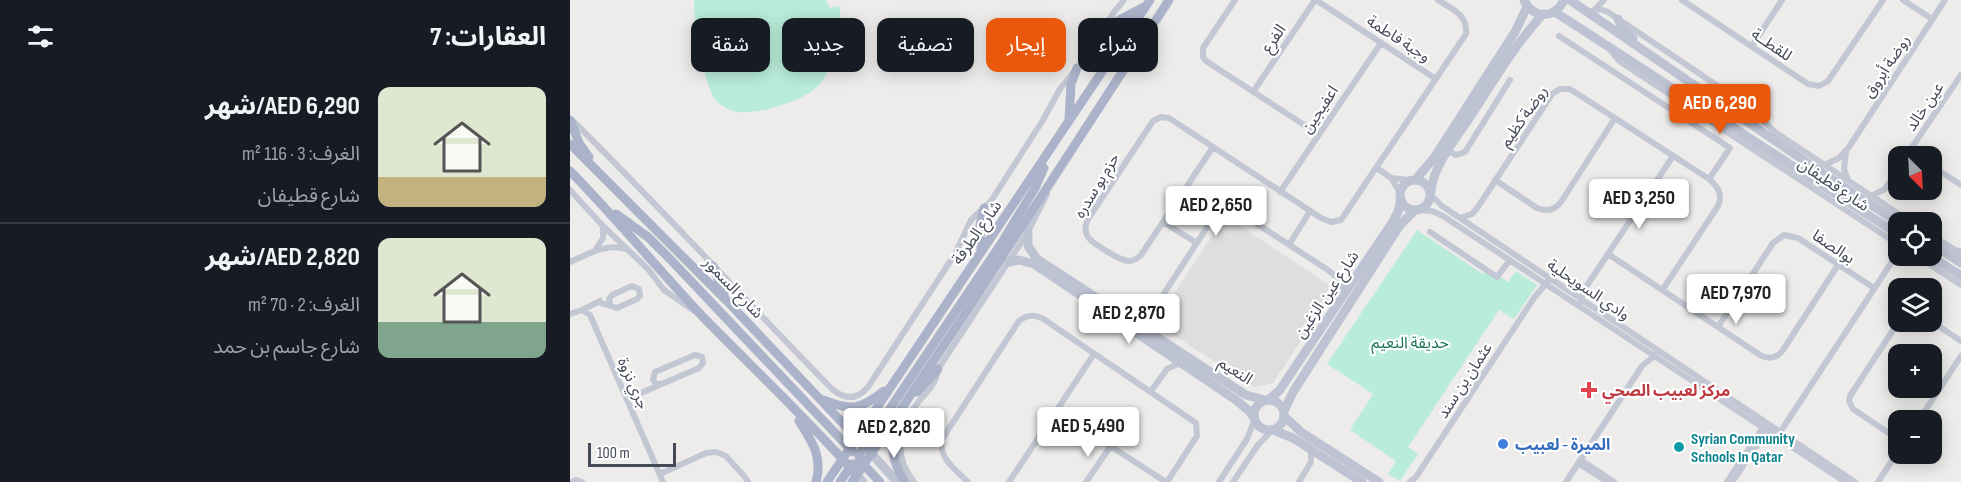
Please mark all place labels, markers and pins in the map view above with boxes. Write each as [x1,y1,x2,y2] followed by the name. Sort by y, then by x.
[1651,84,1789,135] pin: AED 6,290
[1570,179,1708,230] pin: AED 3,250
[1147,186,1285,237] pin: AED 2,650
[1667,274,1805,325] pin: AED 7,970
[1060,294,1198,345] pin: AED 2,870
[1580,381,1598,399] marker: مركز لعبيب الصحي
[1602,382,1730,404] place label: مركز لعبيب الصحي
[1019,407,1157,458] pin: AED 5,490
[825,408,963,459] pin: AED 2,820
[1691,430,1795,467] place label: Syrian Community Schools In Qatar
[1515,436,1610,455] place label: الميرة - لعبيب
[1496,437,1510,451] marker: الميرة - لعبيب
[1672,440,1686,454] marker: Syrian Community Schools In Qatar

